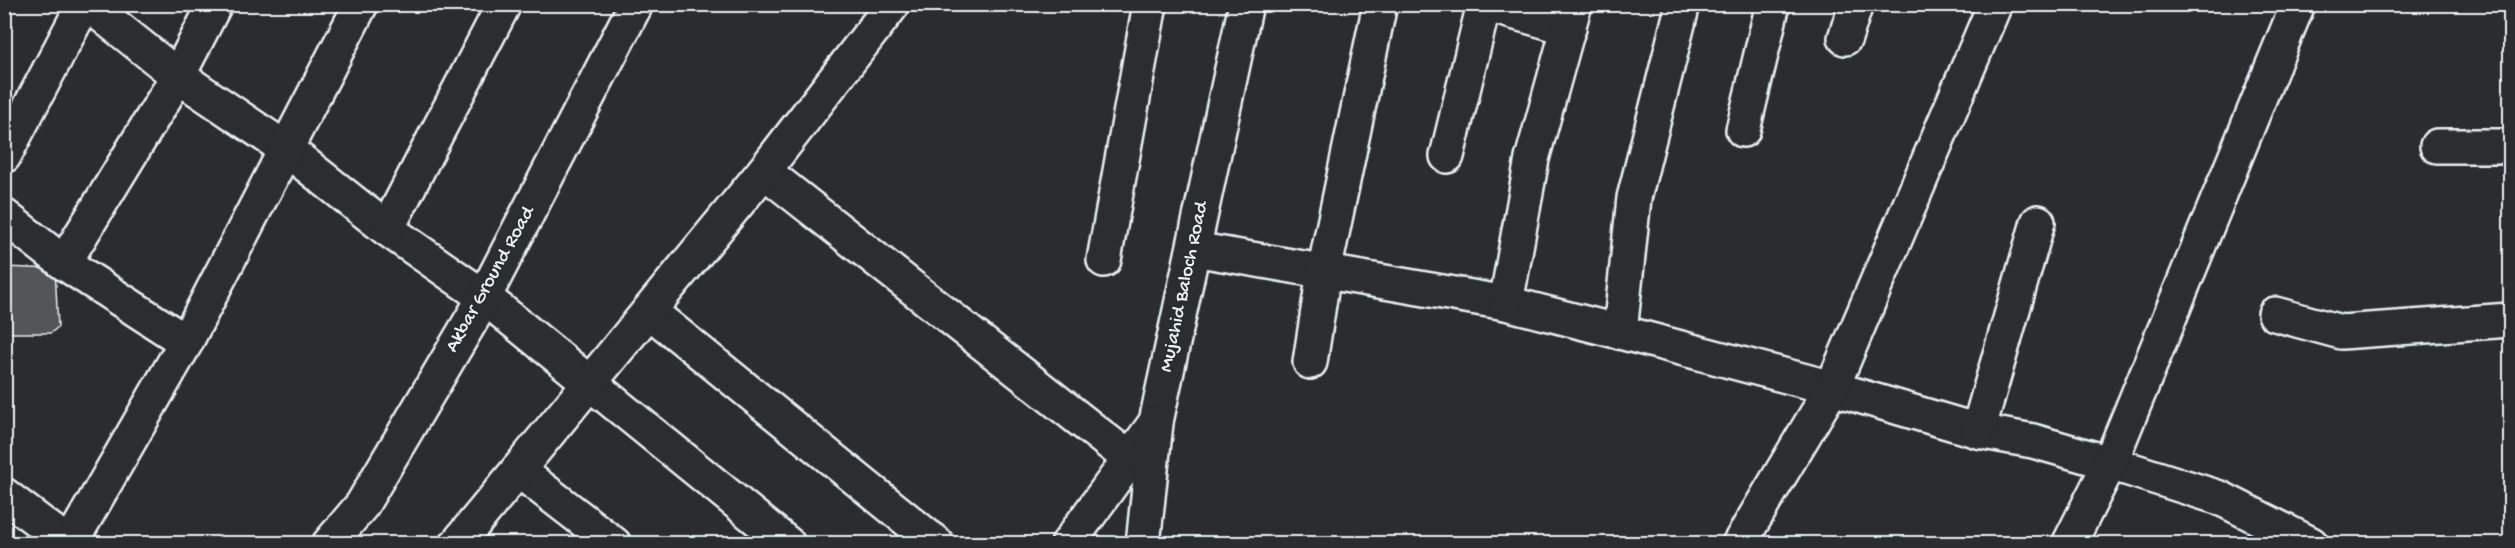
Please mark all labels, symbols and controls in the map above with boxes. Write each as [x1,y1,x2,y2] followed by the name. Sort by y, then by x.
[1156,197,1215,374] street label: Mujahid Baloch Road
[441,201,542,357] street label: Akbar Ground Road

